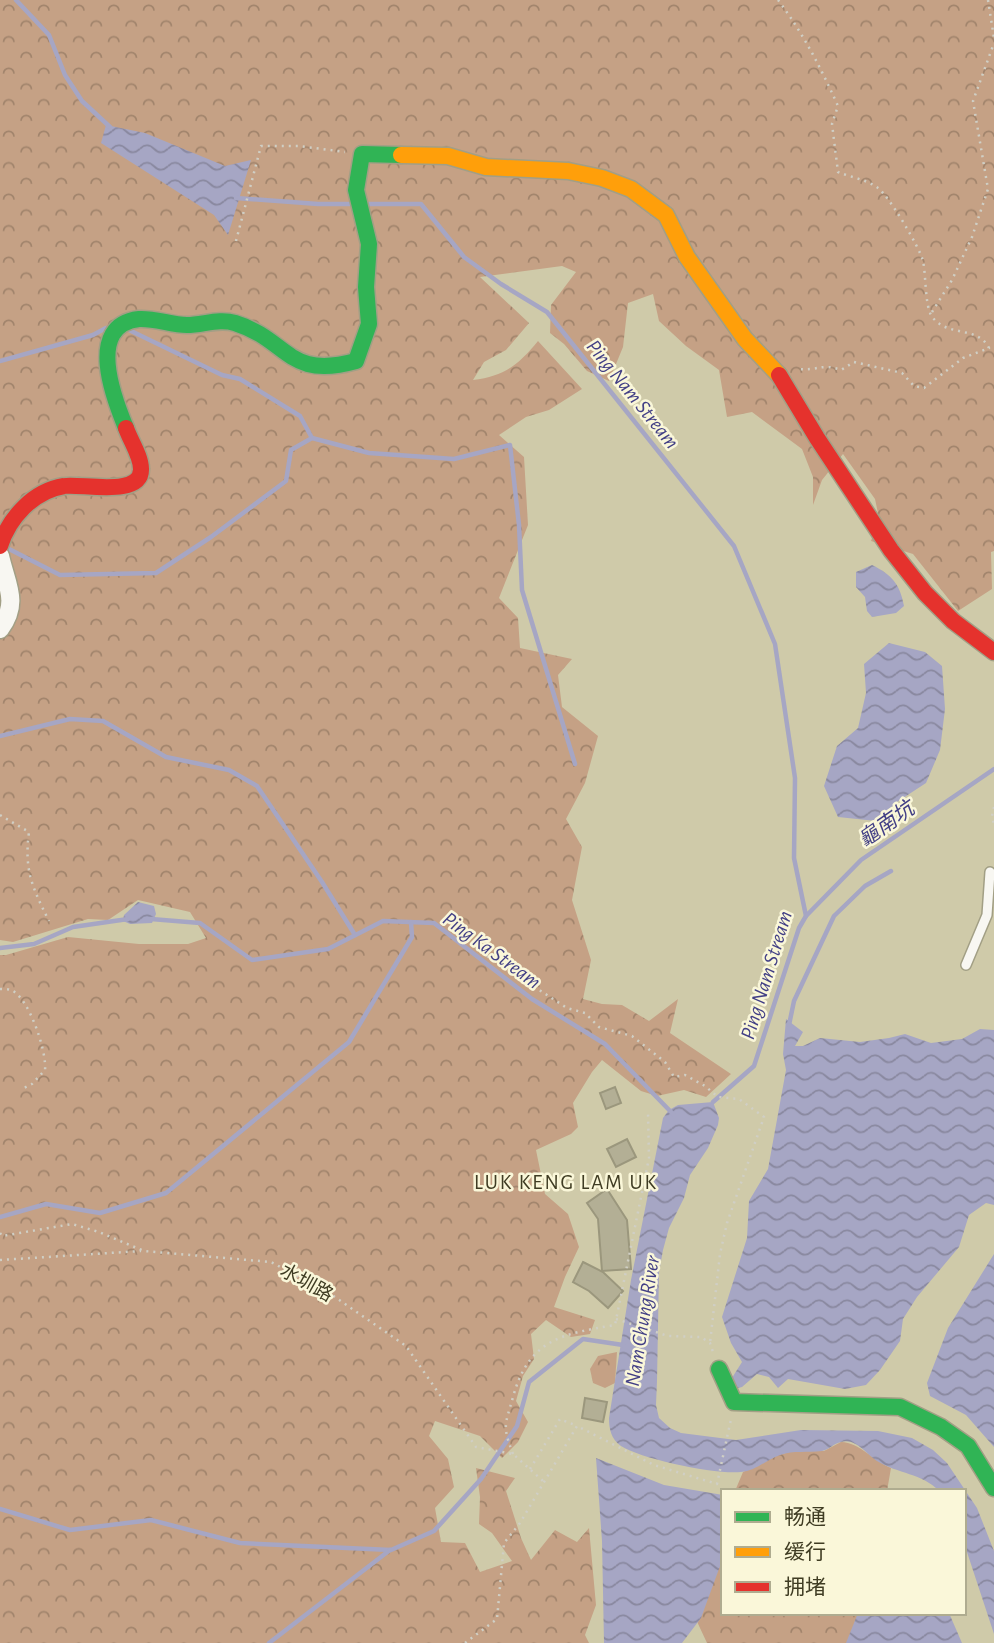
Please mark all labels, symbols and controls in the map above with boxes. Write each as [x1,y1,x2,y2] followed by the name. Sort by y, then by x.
[583,336,683,453] water label: Ping Nam Stream
[854,795,921,851] water label: 龜南坑
[439,908,545,993] water label: Ping Ka Stream
[737,908,796,1042] water label: Ping Nam Stream
[474,1172,658,1193] district label: LUK KENG LAM UK
[622,1253,663,1388] water label: Nam Chung River
[277,1260,336,1305] street label: 水圳路
[721,1489,966,1615] legend
[784,1506,826,1528] text: 畅通
[784,1541,826,1563] text: 缓行
[784,1576,826,1598] text: 拥堵

